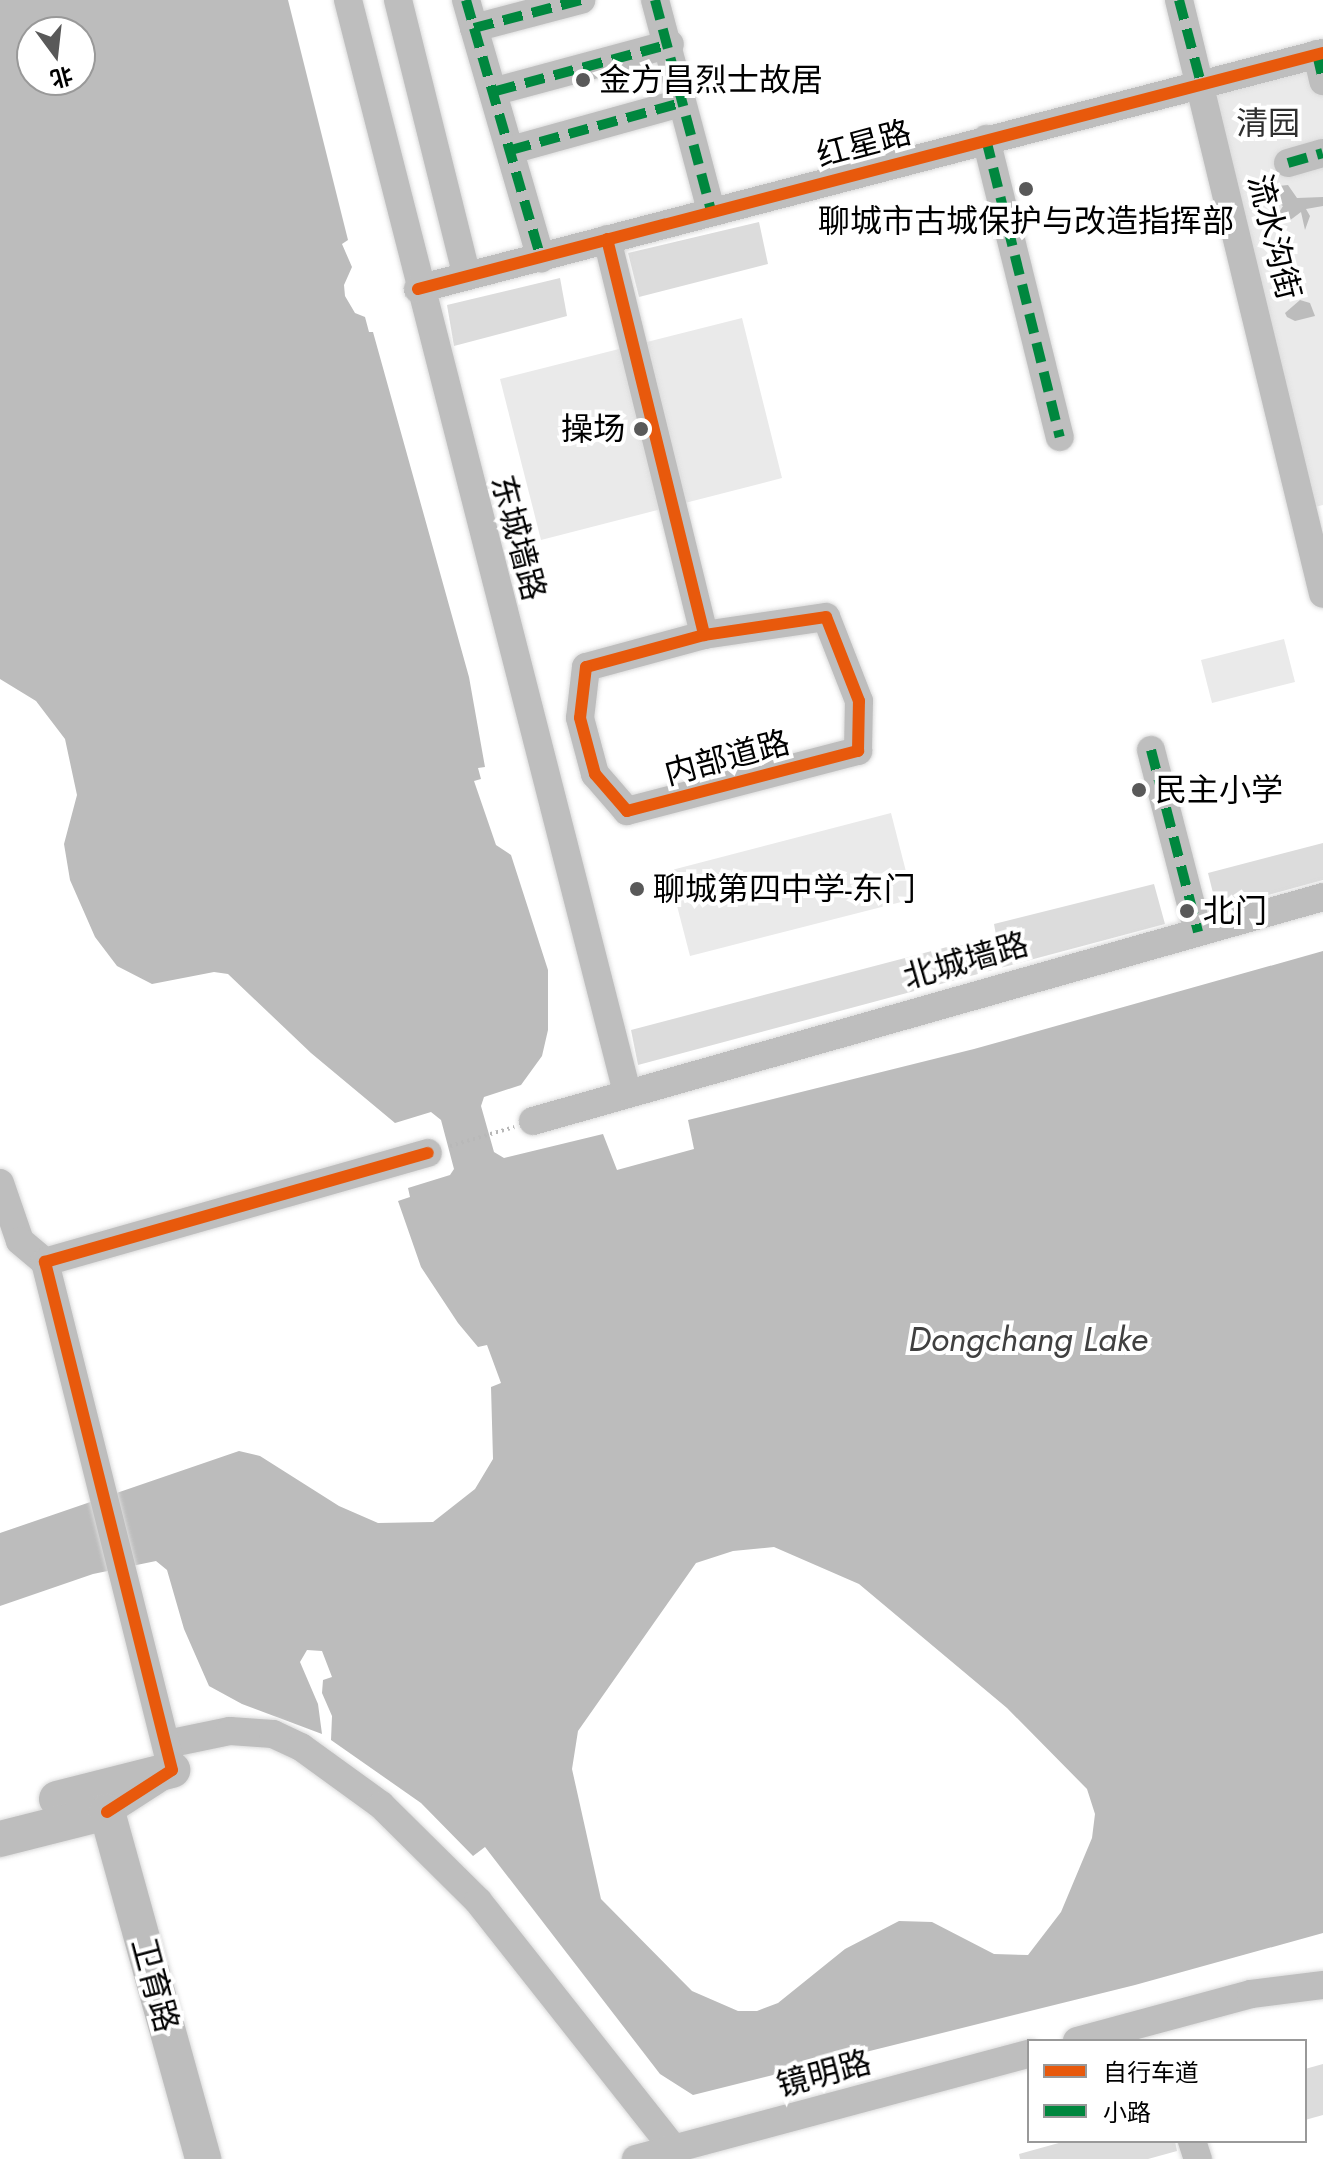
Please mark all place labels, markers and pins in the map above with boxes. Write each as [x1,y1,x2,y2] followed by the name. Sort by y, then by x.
[599,61,823,99] place label: 金方昌烈士故居
[574,71,592,89] marker: 金方昌烈士故居
[1017,180,1035,198] marker: 聊城市古城保护与改造指挥部
[818,202,1234,240] place label: 聊城市古城保护与改造指挥部
[561,410,625,448] place label: 操场
[632,420,650,438] marker: 操场
[1155,771,1283,809] place label: 民主小学
[1130,781,1148,799] marker: 民主小学
[653,870,916,908] place label: 聊城第四中学-东门
[628,880,646,898] marker: 聊城第四中学-东门
[1203,892,1267,930] place label: 北门
[1178,902,1196,920] marker: 北门

